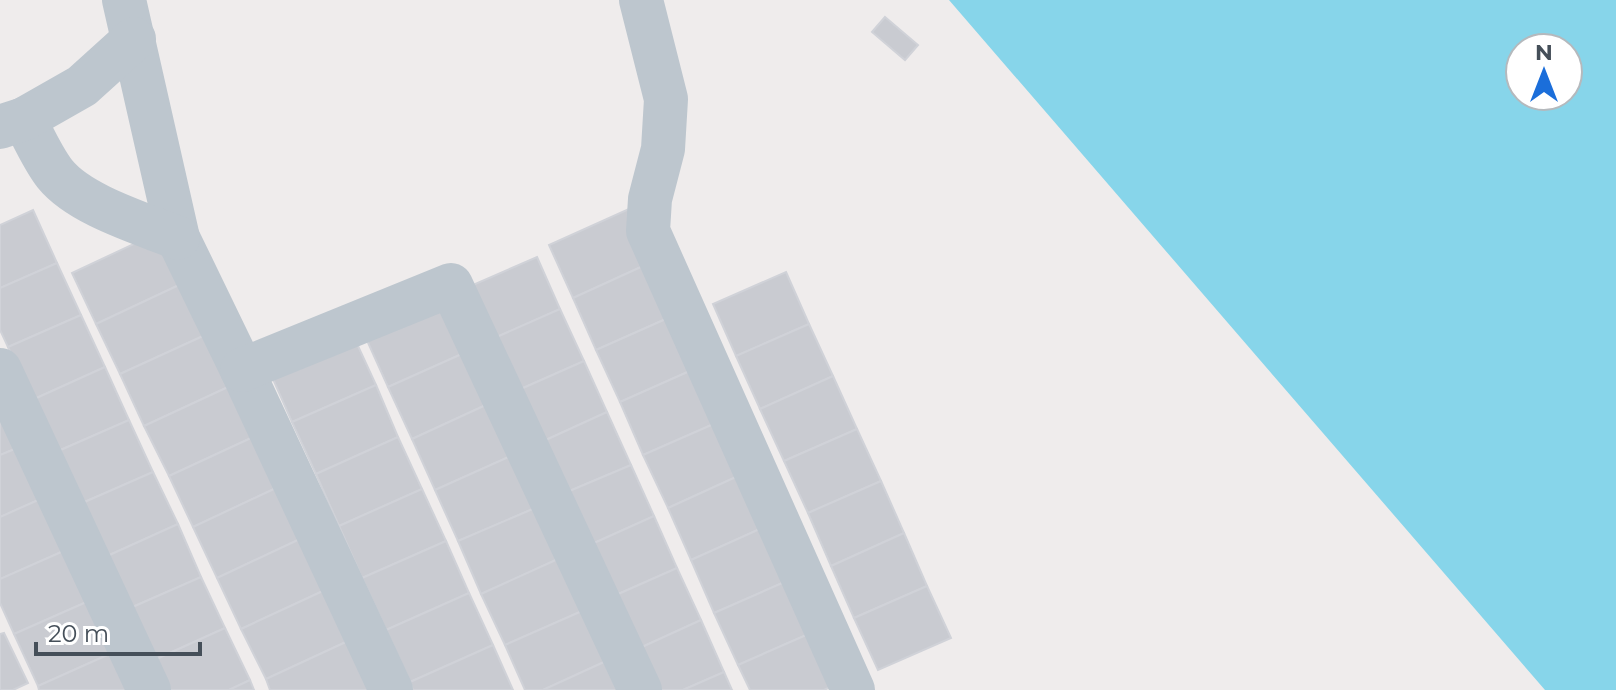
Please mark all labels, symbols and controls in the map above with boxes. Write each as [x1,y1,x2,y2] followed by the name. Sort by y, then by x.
[1504,32,1584,112] north arrow
[1535,39,1553,66] text: N
[36,606,200,656] scale bar
[48,619,109,648] text: 20 m

